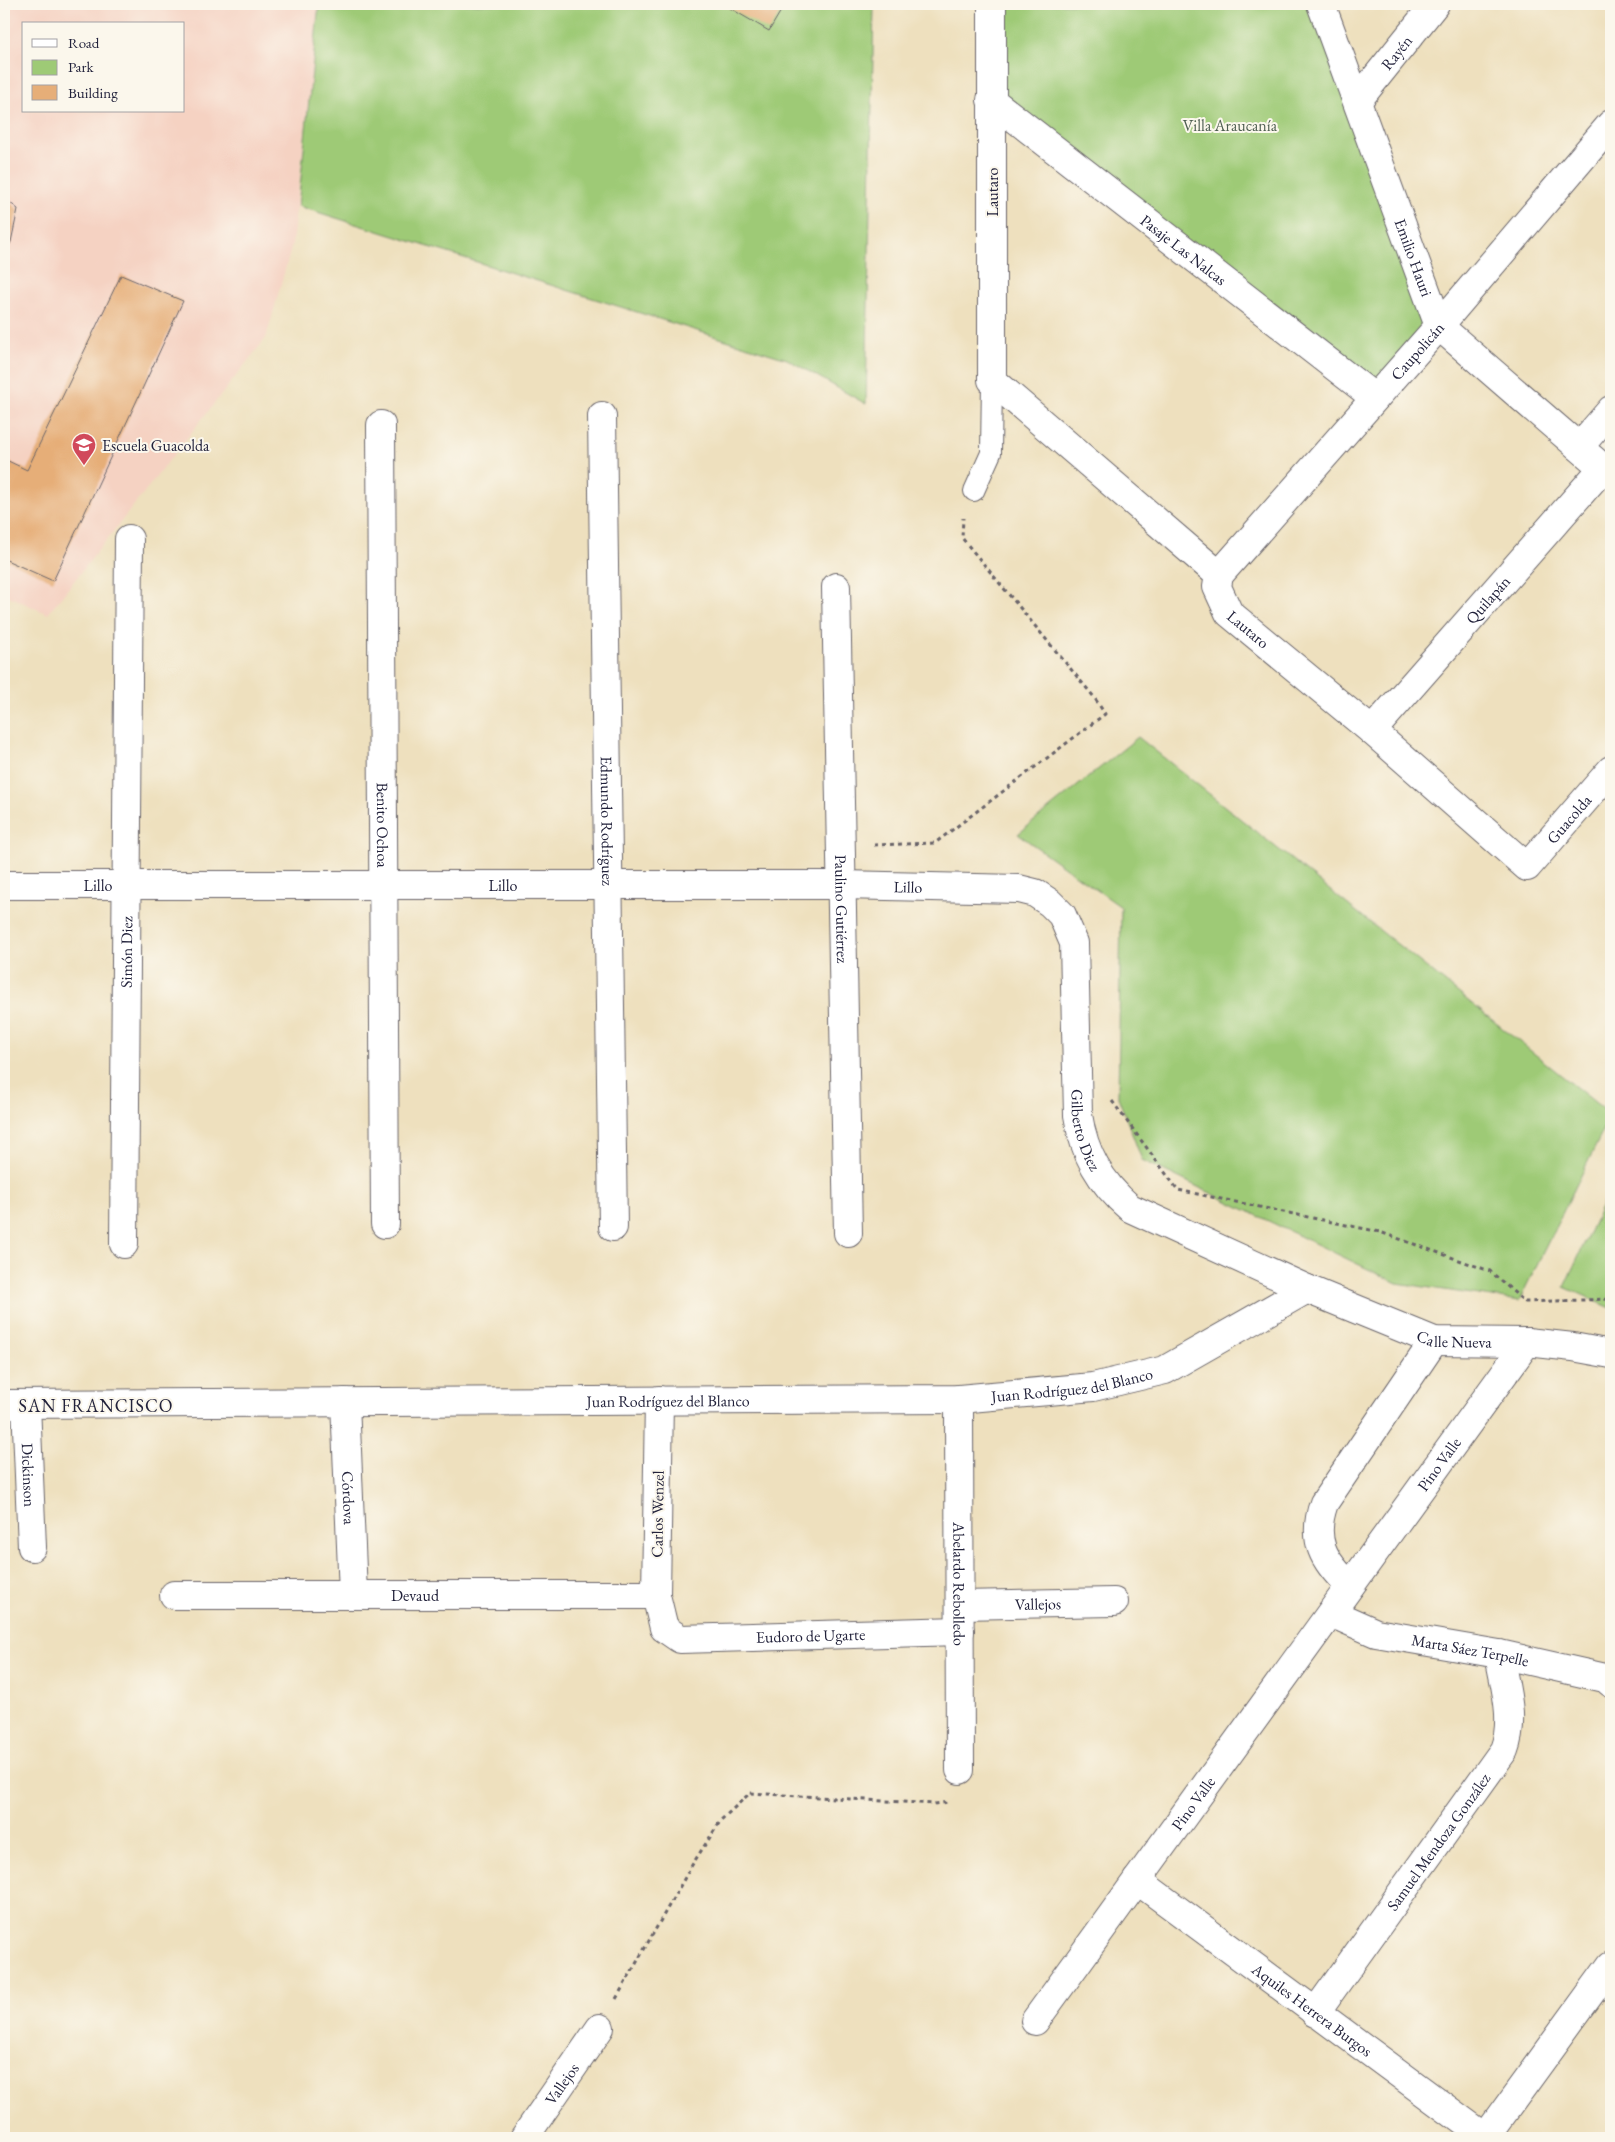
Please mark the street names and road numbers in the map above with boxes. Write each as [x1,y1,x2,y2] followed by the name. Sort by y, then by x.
[1376,31,1417,74] street label: Rayén
[982,168,1003,216] street label: Lautaro
[1136,210,1231,290] street label: Pasaje Las Nalcas
[1390,216,1437,300] street label: Emilio Hauri
[1386,317,1449,385] street label: Caupolicán
[1461,571,1515,628] street label: Quilapán
[1223,606,1274,653] street label: Lautaro
[596,756,618,886] street label: Edmundo Rodríguez
[372,782,393,868] street label: Benito Ochoa
[1542,790,1597,848] street label: Guacolda
[830,854,853,963] street label: Paulino Gutiérrez
[84,875,113,896] street label: Lillo
[489,875,518,896] street label: Lillo
[893,876,923,898] street label: Lillo
[116,916,137,988] street label: Simón Diez
[1066,1089,1105,1175] street label: Gilberto Diez
[1413,1325,1492,1353] street label: Calle Nueva
[988,1363,1155,1407] street label: Juan Rodríguez del Blanco
[584,1390,750,1412] street label: Juan Rodríguez del Blanco
[1412,1433,1466,1495] street label: Pino Valle
[17,1443,40,1508] street label: Dickinson
[646,1470,669,1558] street label: Carlos Wenzel
[337,1471,360,1526] street label: Córdova
[948,1521,970,1646] street label: Abelardo Rebolledo
[391,1585,440,1606] street label: Devaud
[1015,1593,1061,1615] street label: Vallejos
[756,1624,866,1648] street label: Eudoro de Ugarte
[1410,1629,1531,1671] street label: Marta Sáez Terpelle
[1382,1769,1495,1915] street label: Samuel Mendoza González
[1167,1772,1220,1835] street label: Pino Valle
[1247,1958,1376,2061] street label: Aquiles Herrera Burgos
[540,2059,584,2109] street label: Vallejos

